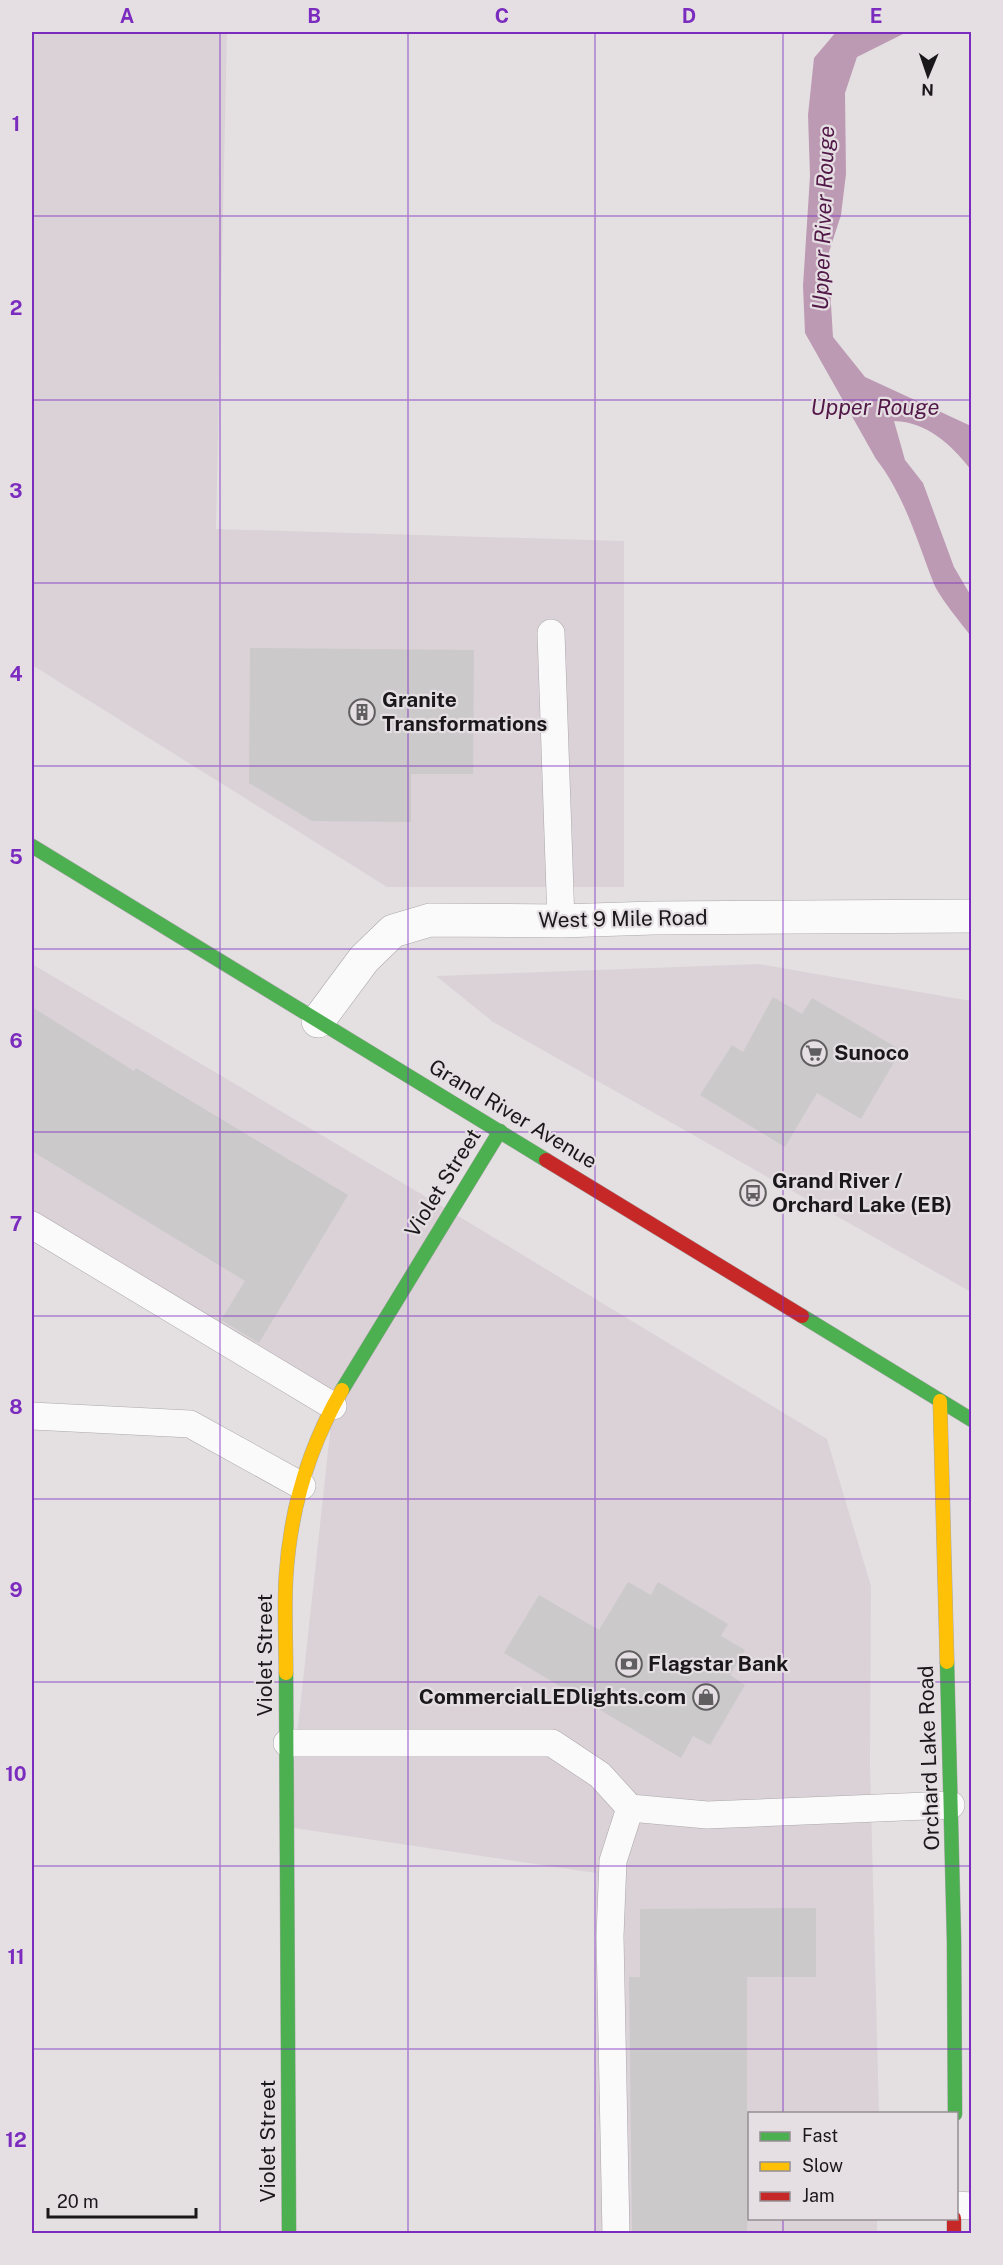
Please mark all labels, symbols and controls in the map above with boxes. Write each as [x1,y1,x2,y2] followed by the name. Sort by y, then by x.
[120,4,134,28] text: A
[307,4,321,28] text: B
[495,4,509,28] text: C
[682,4,696,28] text: D
[870,4,882,28] text: E
[898,45,958,105] north arrow
[921,80,934,99] text: N
[12,112,20,136] text: 1
[807,125,839,311] water label: Upper River Rouge
[10,296,22,320] text: 2
[811,394,939,420] water label: Upper Rouge
[9,479,23,503] text: 3
[9,662,23,686] text: 4
[382,687,547,736] place label: Granite Transformations
[347,697,377,727] building icon: Granite Transformations
[9,845,23,869] text: 5
[538,905,708,932] street label: West 9 Mile Road
[9,1029,23,1053] text: 6
[799,1038,829,1068] supermarket icon: Sunoco
[834,1040,909,1065] place label: Sunoco
[425,1054,602,1174] street label: Grand River Avenue
[399,1124,486,1242] street label: Violet Street
[772,1168,952,1217] place label: Grand River / Orchard Lake (EB)
[738,1178,768,1208] bus stop icon: Grand River / Orchard Lake (EB)
[10,1212,22,1236] text: 7
[9,1395,23,1419] text: 8
[9,1578,23,1602] text: 9
[252,1593,277,1717] street label: Violet Street
[614,1649,644,1679] bank icon: Flagstar Bank
[648,1651,788,1676] place label: Flagstar Bank
[913,1665,944,1851] street label: Orchard Lake Road
[691,1682,721,1712] shop icon: CommercialLEDlights.com
[419,1684,686,1709] place label: CommercialLEDlights.com
[5,1762,27,1786] text: 10
[7,1945,25,1969] text: 11
[255,2079,280,2203] street label: Violet Street
[748,2112,958,2220] legend
[802,2125,838,2146] text: Fast
[5,2128,27,2152] text: 12
[802,2155,843,2176] text: Slow
[48,2181,196,2219] scale bar
[802,2185,835,2206] text: Jam
[57,2191,99,2212] text: 20 m

